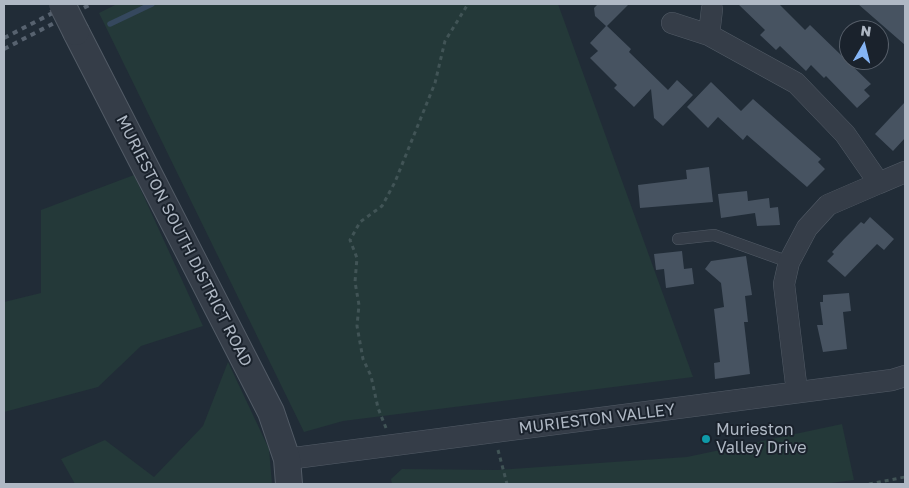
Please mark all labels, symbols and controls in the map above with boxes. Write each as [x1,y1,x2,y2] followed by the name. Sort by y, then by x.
[839,20,889,70] north arrow
[860,21,872,40] text: N
[112,112,256,370] street label: MURIESTON SOUTH DISTRICT ROAD
[518,400,676,438] street label: MURIESTON VALLEY
[716,420,806,458] place label: Murieston Valley Drive
[700,433,712,445] marker: Murieston Valley Drive

